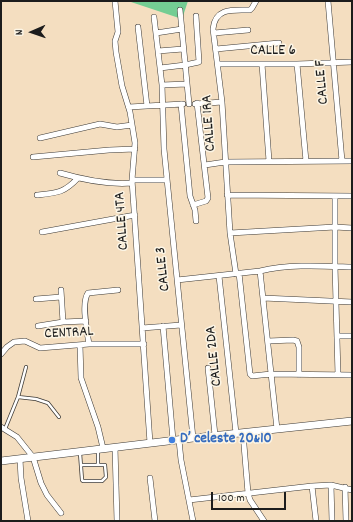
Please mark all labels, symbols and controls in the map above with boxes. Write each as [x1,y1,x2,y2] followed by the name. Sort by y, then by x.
[12,12,52,52] north arrow
[12,29,28,35] text: N
[250,43,296,61] street label: CALLE 6
[312,59,334,105] street label: CALLE F
[199,94,221,152] street label: CALLE 1RA
[112,191,134,251] street label: CALLE 4TA
[153,246,175,292] street label: CALLE 3
[44,324,94,344] street label: CENTRAL
[203,325,227,387] street label: CALLE 2DA
[180,431,272,449] place label: D’ celeste 20&10
[167,435,177,445] marker: D’ celeste 20&10
[213,484,288,510] scale bar
[218,490,245,507] text: 100 m

